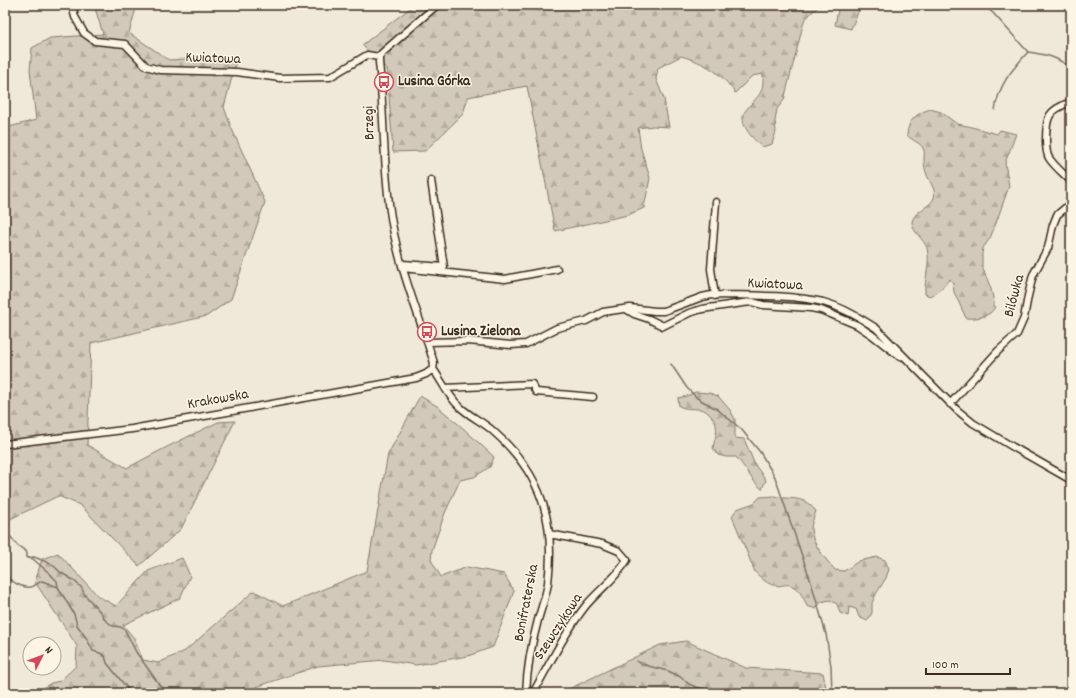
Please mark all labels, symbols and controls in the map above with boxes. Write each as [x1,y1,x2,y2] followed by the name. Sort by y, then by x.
[185,47,242,71] street label: Kwiatowa
[373,71,395,93] bus stop icon: Lusina Górka
[398,71,471,93] place label: Lusina Górka
[358,105,382,141] street label: Brzegi
[999,271,1031,320] street label: Bilówka
[747,273,804,297] street label: Kwiatowa
[416,321,438,343] bus stop icon: Lusina Zielona
[441,321,521,343] place label: Lusina Zielona
[186,384,251,416] street label: Krakowska
[509,561,545,644] street label: Bonifraterska
[529,588,589,665] street label: Szewczykowa
[22,636,62,676] north arrow
[40,643,56,658] text: N
[926,650,1010,676] scale bar
[932,657,959,674] text: 100 m

